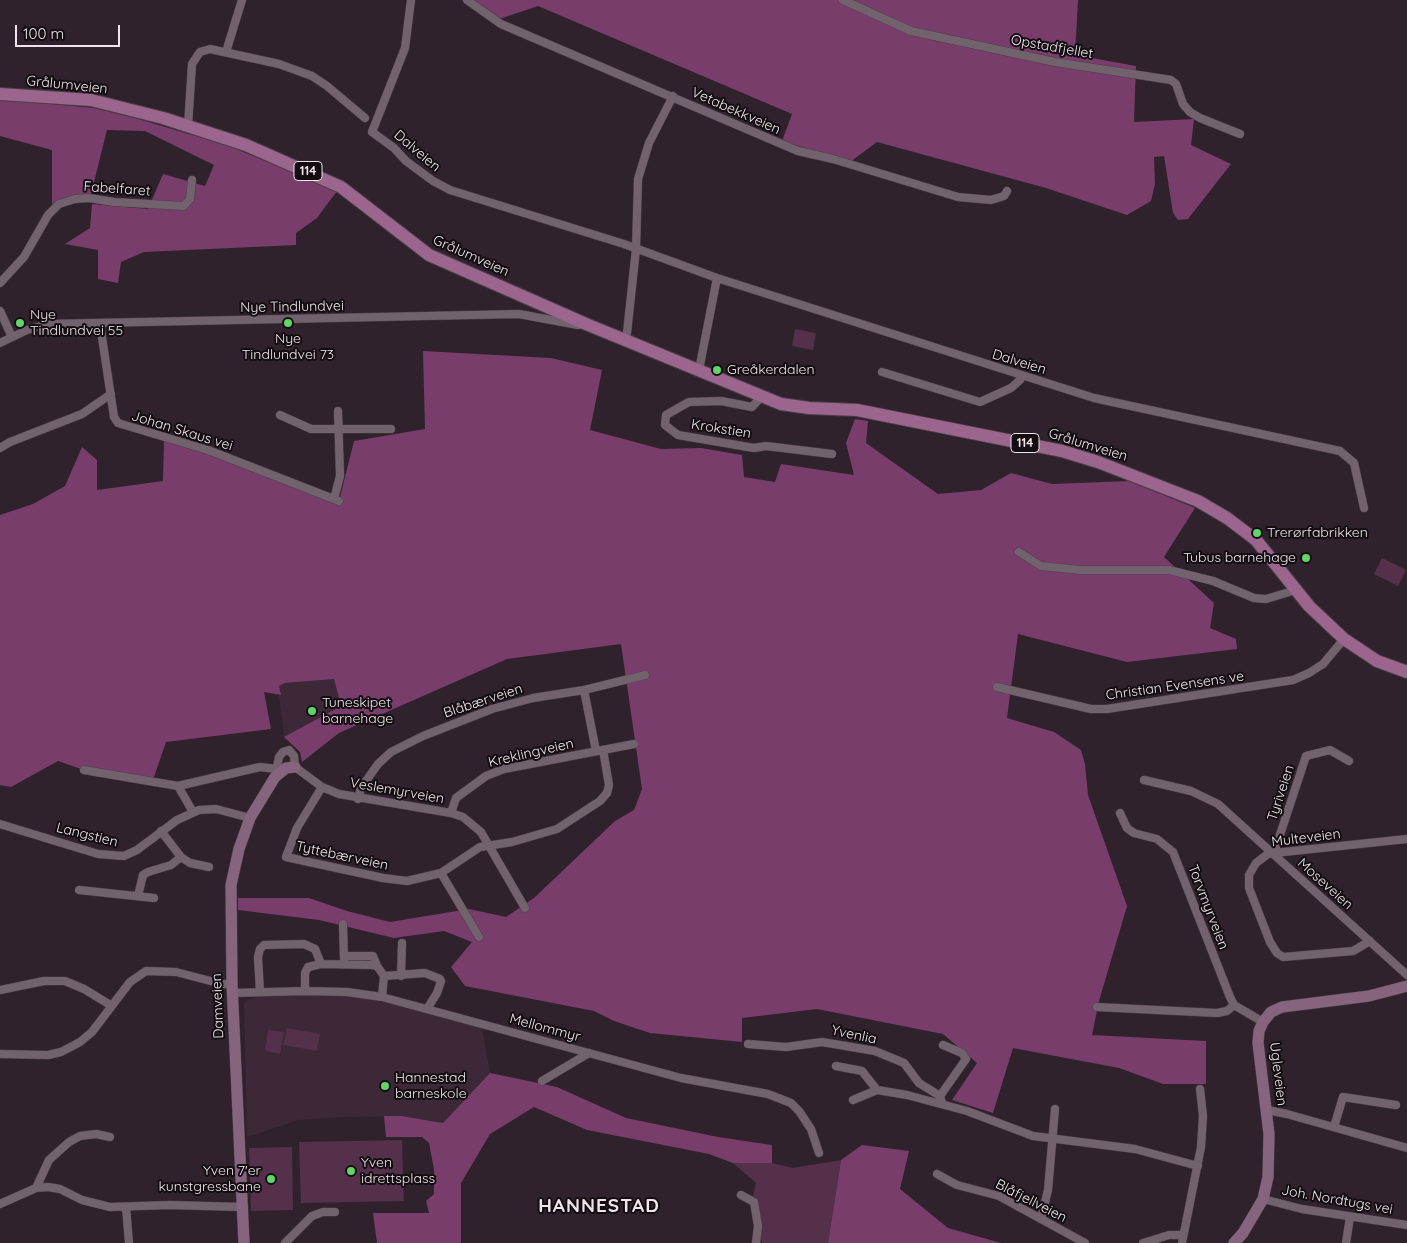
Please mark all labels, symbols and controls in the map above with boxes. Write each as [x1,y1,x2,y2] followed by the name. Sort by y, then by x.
[18,15,122,47] scale bar
[23,24,64,43] text: 100 m
[1010,32,1094,62] street label: Opstadfjellet
[26,72,108,98] street label: Grålumveien
[689,84,783,138] street label: Vetabekkveien
[390,127,444,175] street label: Dalveien
[294,162,322,180] road number: 114
[83,178,151,200] street label: Fabelfaret
[430,232,512,280] street label: Grålumveien
[240,298,344,316] street label: Nye Tindlundvei
[30,307,123,340] place label: Nye Tindlundvei 55
[14,317,26,329] marker: Nye Tindlundvei 55
[282,317,294,329] marker: Nye Tindlundvei 73
[242,331,334,364] place label: Nye Tindlundvei 73
[990,346,1048,378] street label: Dalveien
[727,362,814,378] place label: Greåkerdalen
[711,364,723,376] marker: Greåkerdalen
[129,408,235,454] street label: Johan Skaus vei
[690,416,752,442] street label: Krokstien
[1047,425,1129,465] street label: Grålumveien
[1011,433,1039,452] road number: 114
[1267,525,1368,541] place label: Trerørfabrikken
[1251,527,1263,539] marker: Trerørfabrikken
[1183,550,1296,566] place label: Tubus barnehage
[1300,552,1312,564] marker: Tubus barnehage
[1105,668,1245,704] street label: Christian Evensens ve
[441,680,525,722] street label: Blåbærveien
[322,695,393,728] place label: Tuneskipet barnehage
[306,705,318,717] marker: Tuneskipet barnehage
[487,735,575,771] street label: Kreklingveien
[1264,763,1298,823] street label: Tyriveien
[349,774,445,808] street label: Veslemyrveien
[54,819,120,851] street label: Langstien
[1270,825,1342,851] street label: Multeveien
[294,838,390,874] street label: Tyttebærveien
[1294,855,1356,913] street label: Moseveien
[1184,862,1232,952] street label: Torvmyrveien
[208,973,228,1039] street label: Damveien
[508,1010,582,1046] street label: Mellommyr
[830,1022,878,1048] street label: Yvenlia
[1266,1041,1290,1107] street label: Ugleveien
[395,1070,467,1102] place label: Hannestad barneskole
[379,1080,391,1092] marker: Hannestad barneskole
[361,1155,435,1188] place label: Yven idrettsplass
[158,1163,261,1196] place label: Yven 7'er kunstgressbane
[345,1165,357,1177] marker: Yven idrettsplass
[265,1173,277,1185] marker: Yven 7'er kunstgressbane
[993,1176,1069,1226] street label: Blåfjellveien
[1280,1182,1394,1218] street label: Joh. Nordtugs vei
[537,1195,661,1217] district label: HANNESTAD

